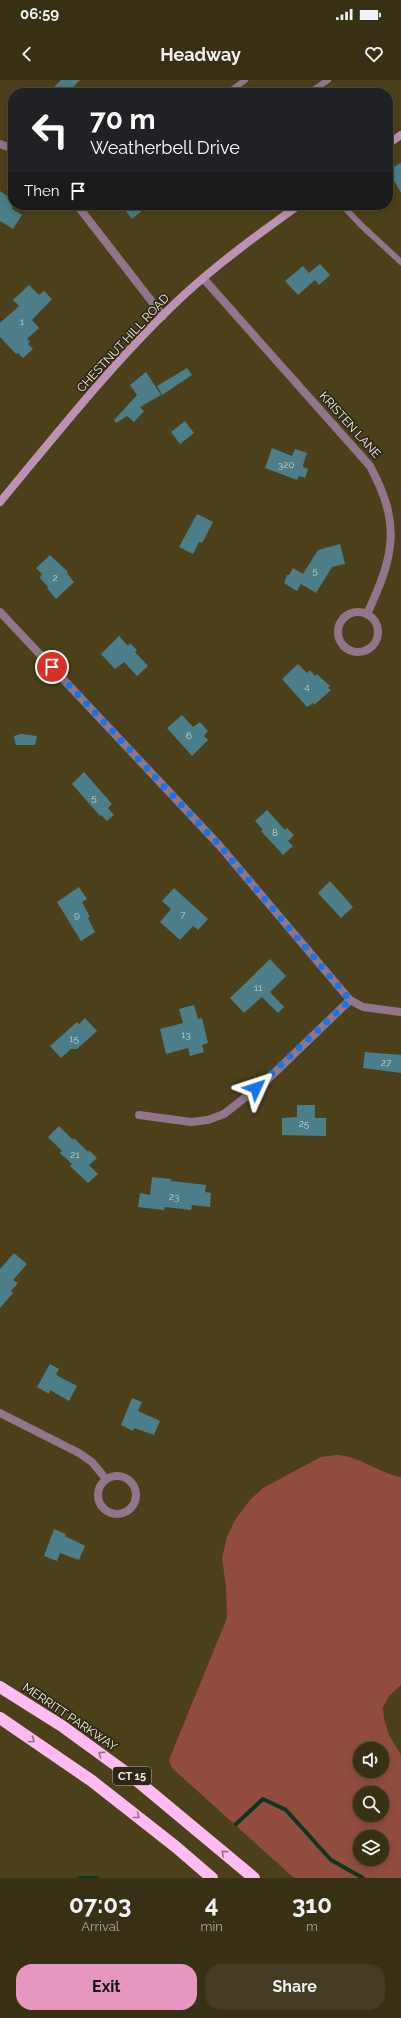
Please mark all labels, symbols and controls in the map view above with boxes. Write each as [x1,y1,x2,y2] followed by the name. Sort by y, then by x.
[20,5,59,23] text: 06:59
[16,43,38,65] icon: back
[363,43,385,65] icon: heart
[160,44,241,65] text: Headway
[90,103,156,136] text: 70 m
[24,104,76,156] icon: left
[90,137,240,158] text: Weatherbell Drive
[67,180,89,202] icon: arrive
[24,182,59,200] text: Then
[74,291,172,395] street label: CHESTNUT HILL ROAD
[20,316,25,327] house number: 1
[317,389,383,461] street label: KRISTEN LANE
[278,459,294,470] house number: 320
[312,565,318,576] house number: 5
[52,572,58,583] house number: 2
[35,650,69,684] pin
[41,656,63,678] icon: arrive
[304,681,310,692] house number: 4
[186,730,192,741] house number: 6
[91,792,97,803] house number: 5
[272,827,278,838] house number: 8
[74,909,80,920] house number: 9
[180,909,186,920] house number: 7
[254,982,263,993] house number: 11
[181,1029,191,1040] house number: 13
[69,1033,79,1044] house number: 15
[381,1057,392,1068] house number: 27
[235,1067,277,1109] position arrow
[299,1118,310,1129] house number: 25
[70,1149,80,1160] house number: 21
[169,1191,179,1202] house number: 23
[20,1680,120,1754] street label: MERRITT PARKWAY
[28,1735,35,1742] one-way arrow
[353,1742,389,1866] map controls
[353,1742,389,1778] button: sound
[98,1752,105,1759] one-way arrow
[113,1767,151,1785] road number: CT 15
[353,1786,389,1822] button: search
[133,1812,140,1819] one-way arrow
[353,1830,389,1866] button: layers
[222,1850,229,1857] one-way arrow
[69,1890,131,1919] text: 07:03
[205,1890,219,1919] text: 4
[292,1890,332,1919] text: 310
[81,1919,119,1934] text: Arrival
[200,1919,223,1934] text: min
[306,1919,318,1934] text: m
[16,1964,197,2010] button: Exit
[205,1964,385,2010] button: Share

